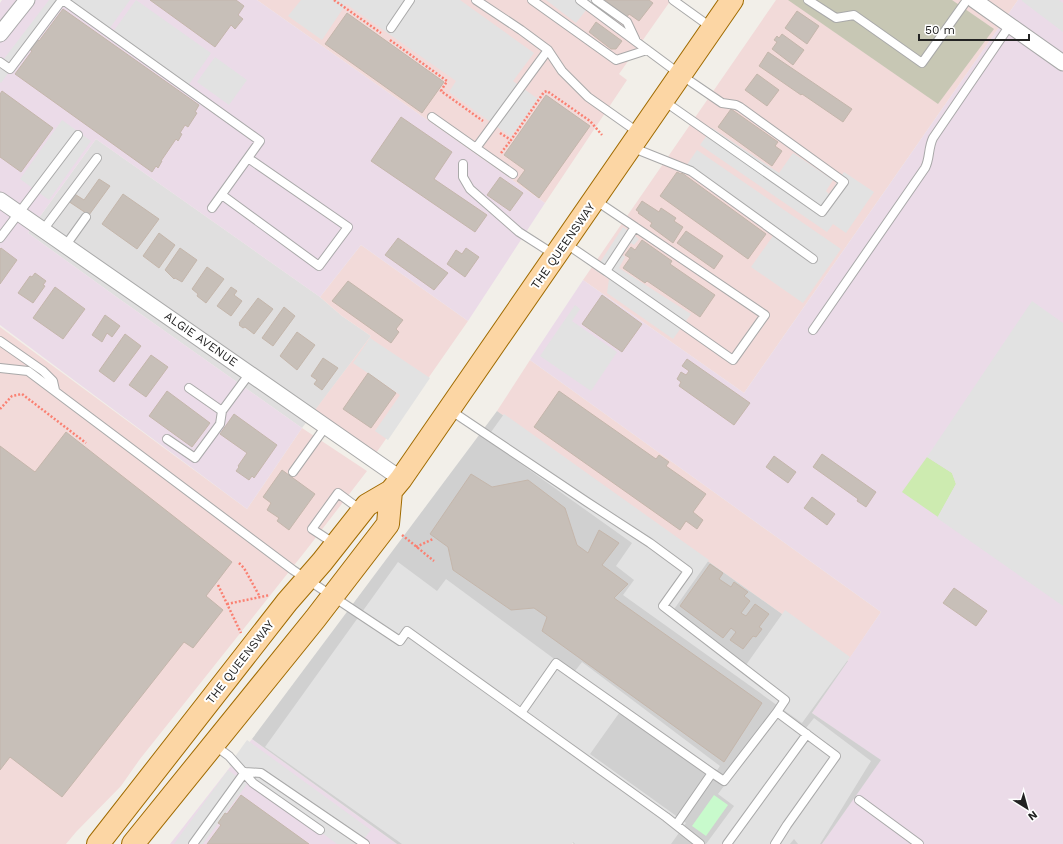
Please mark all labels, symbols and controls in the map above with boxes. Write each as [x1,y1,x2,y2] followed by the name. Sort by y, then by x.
[919,16,1029,42] scale bar
[925,23,955,37] text: 50 m
[528,200,598,292] street label: THE QUEENSWAY
[162,309,240,370] street label: ALGIE AVENUE
[203,617,277,707] street label: THE QUEENSWAY
[1007,788,1047,828] north arrow
[1026,808,1040,823] text: N

